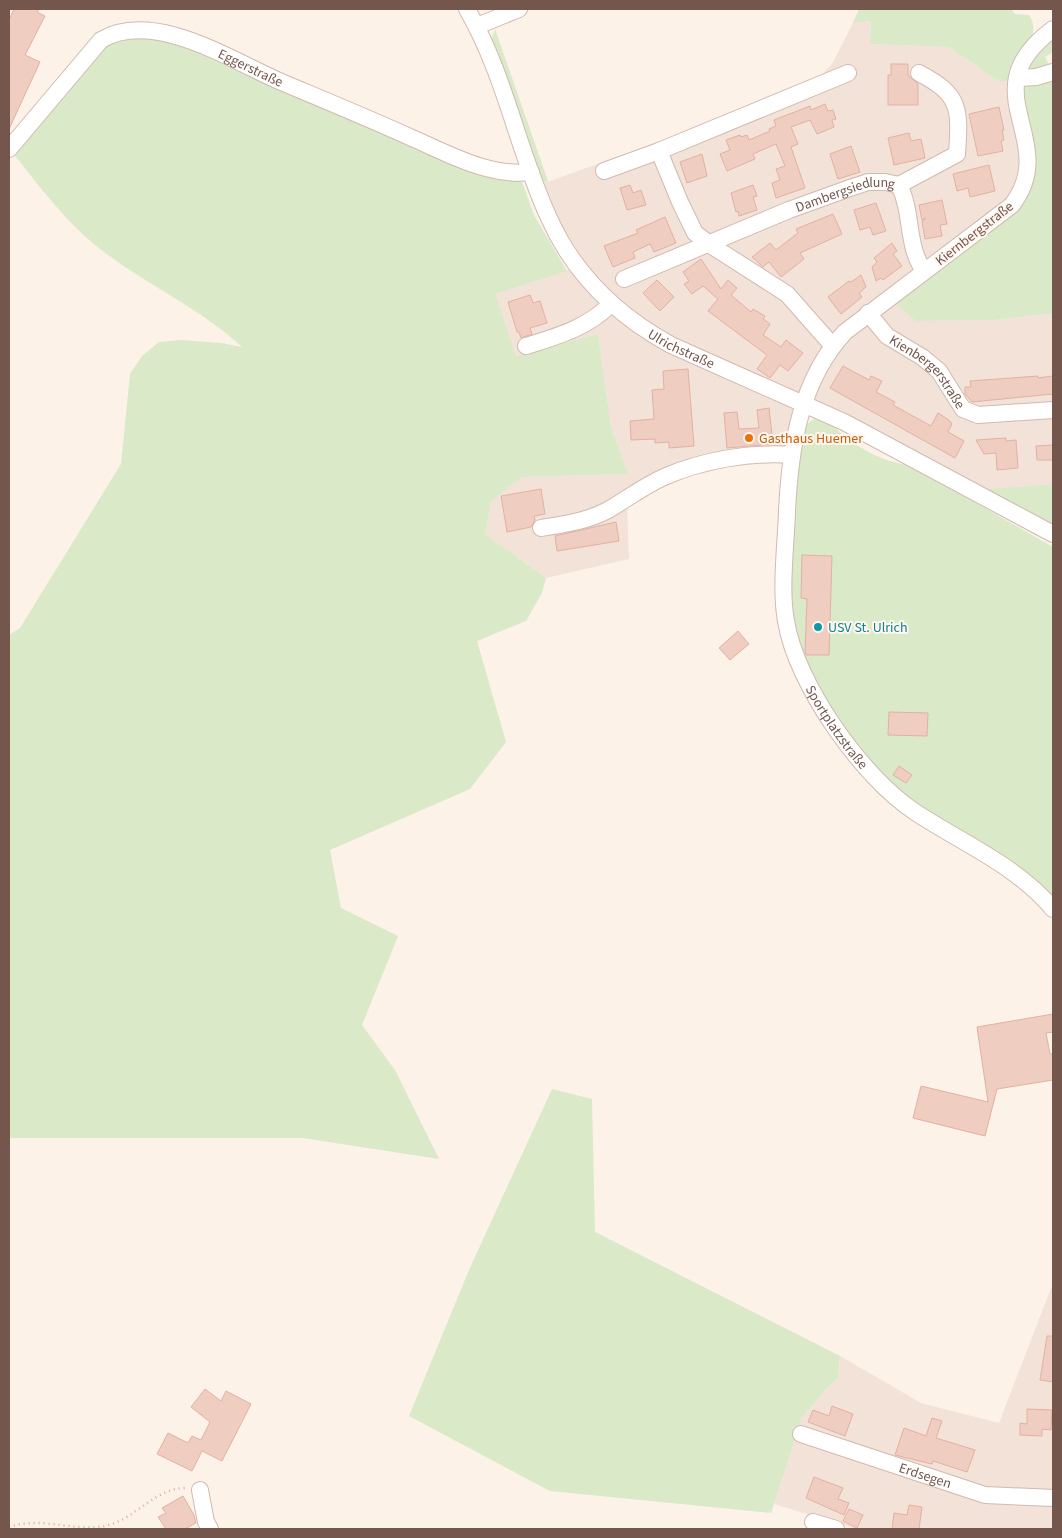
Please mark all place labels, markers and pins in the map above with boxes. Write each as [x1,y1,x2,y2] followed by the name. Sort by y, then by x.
[759,429,863,449] place label: Gasthaus Huemer
[743,432,755,444] marker: Gasthaus Huemer
[828,618,908,638] place label: USV St. Ulrich
[812,621,824,633] marker: USV St. Ulrich

